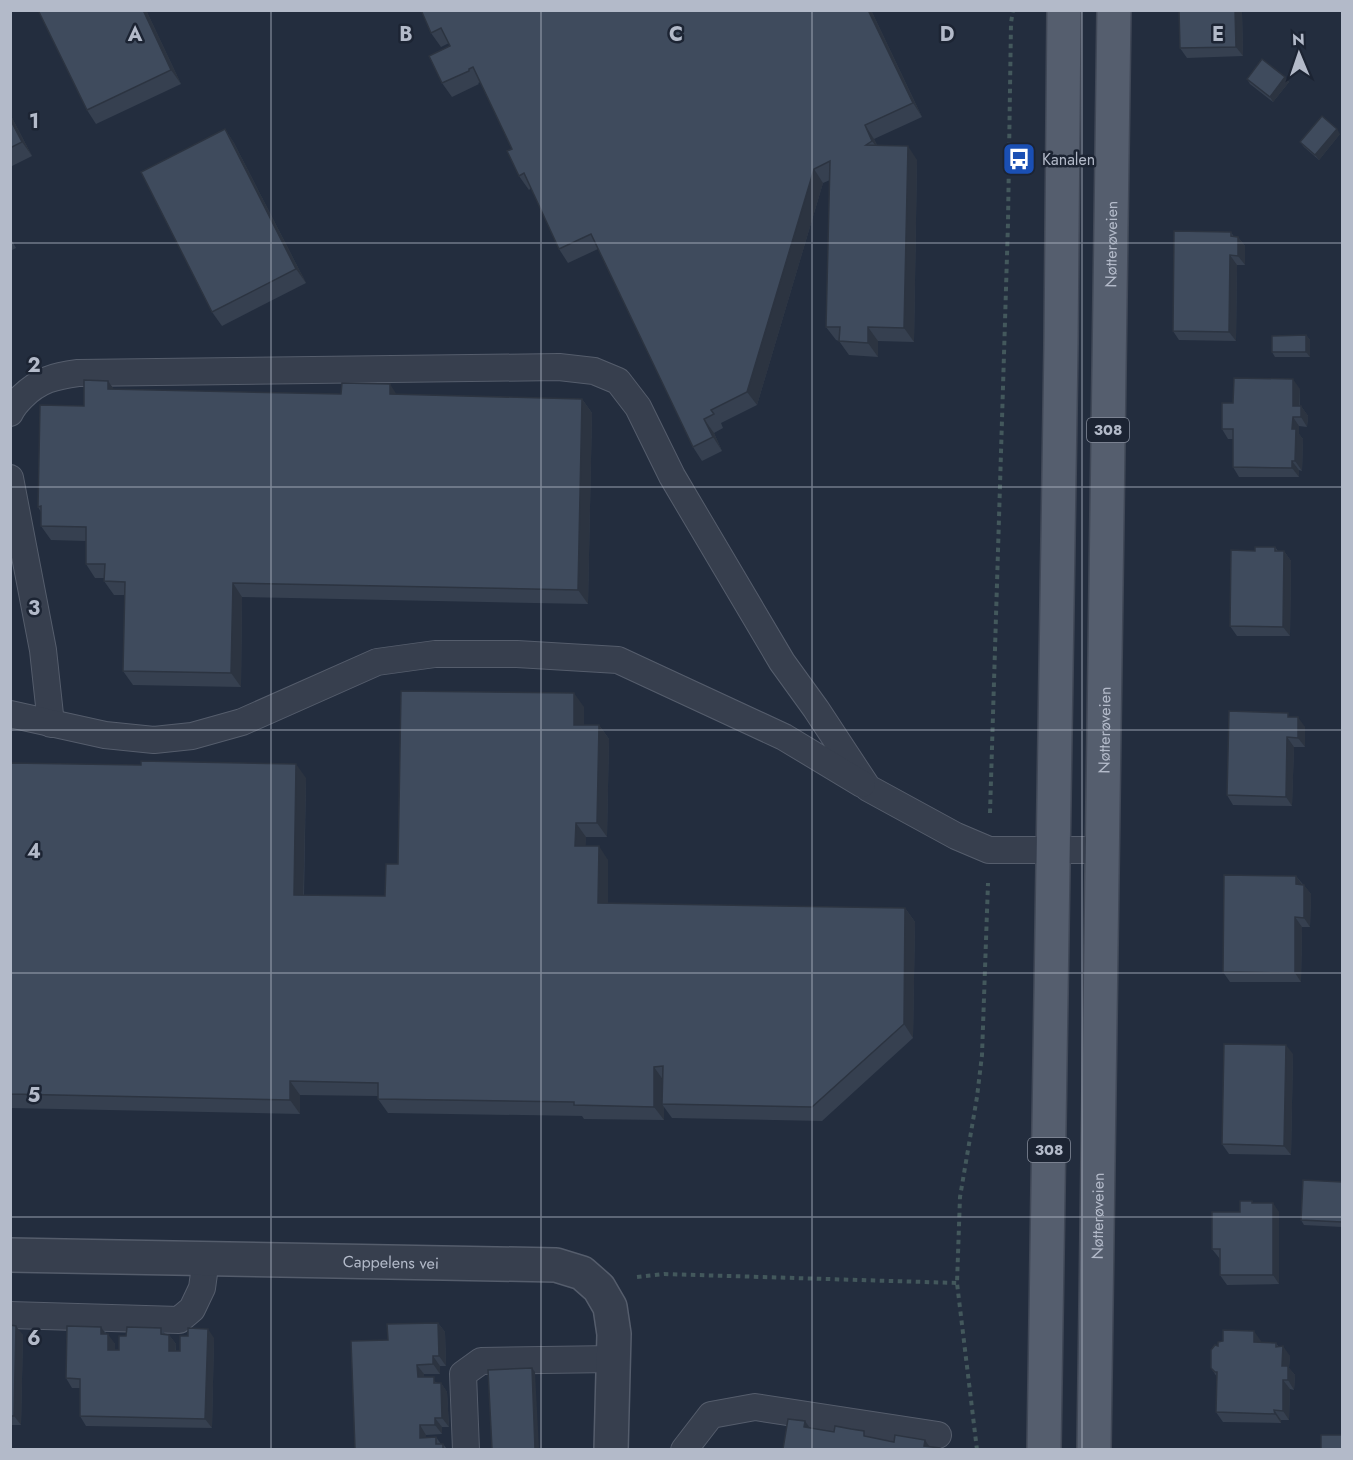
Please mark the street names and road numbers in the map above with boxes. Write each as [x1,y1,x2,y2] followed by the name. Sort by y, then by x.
[1099,200,1123,288] street label: Nøtterøveien
[1087,418,1129,442] road number: 308
[1092,686,1116,774] street label: Nøtterøveien
[1028,1138,1070,1162] road number: 308
[1085,1172,1109,1260] street label: Nøtterøveien
[343,1250,439,1274] street label: Cappelens vei

